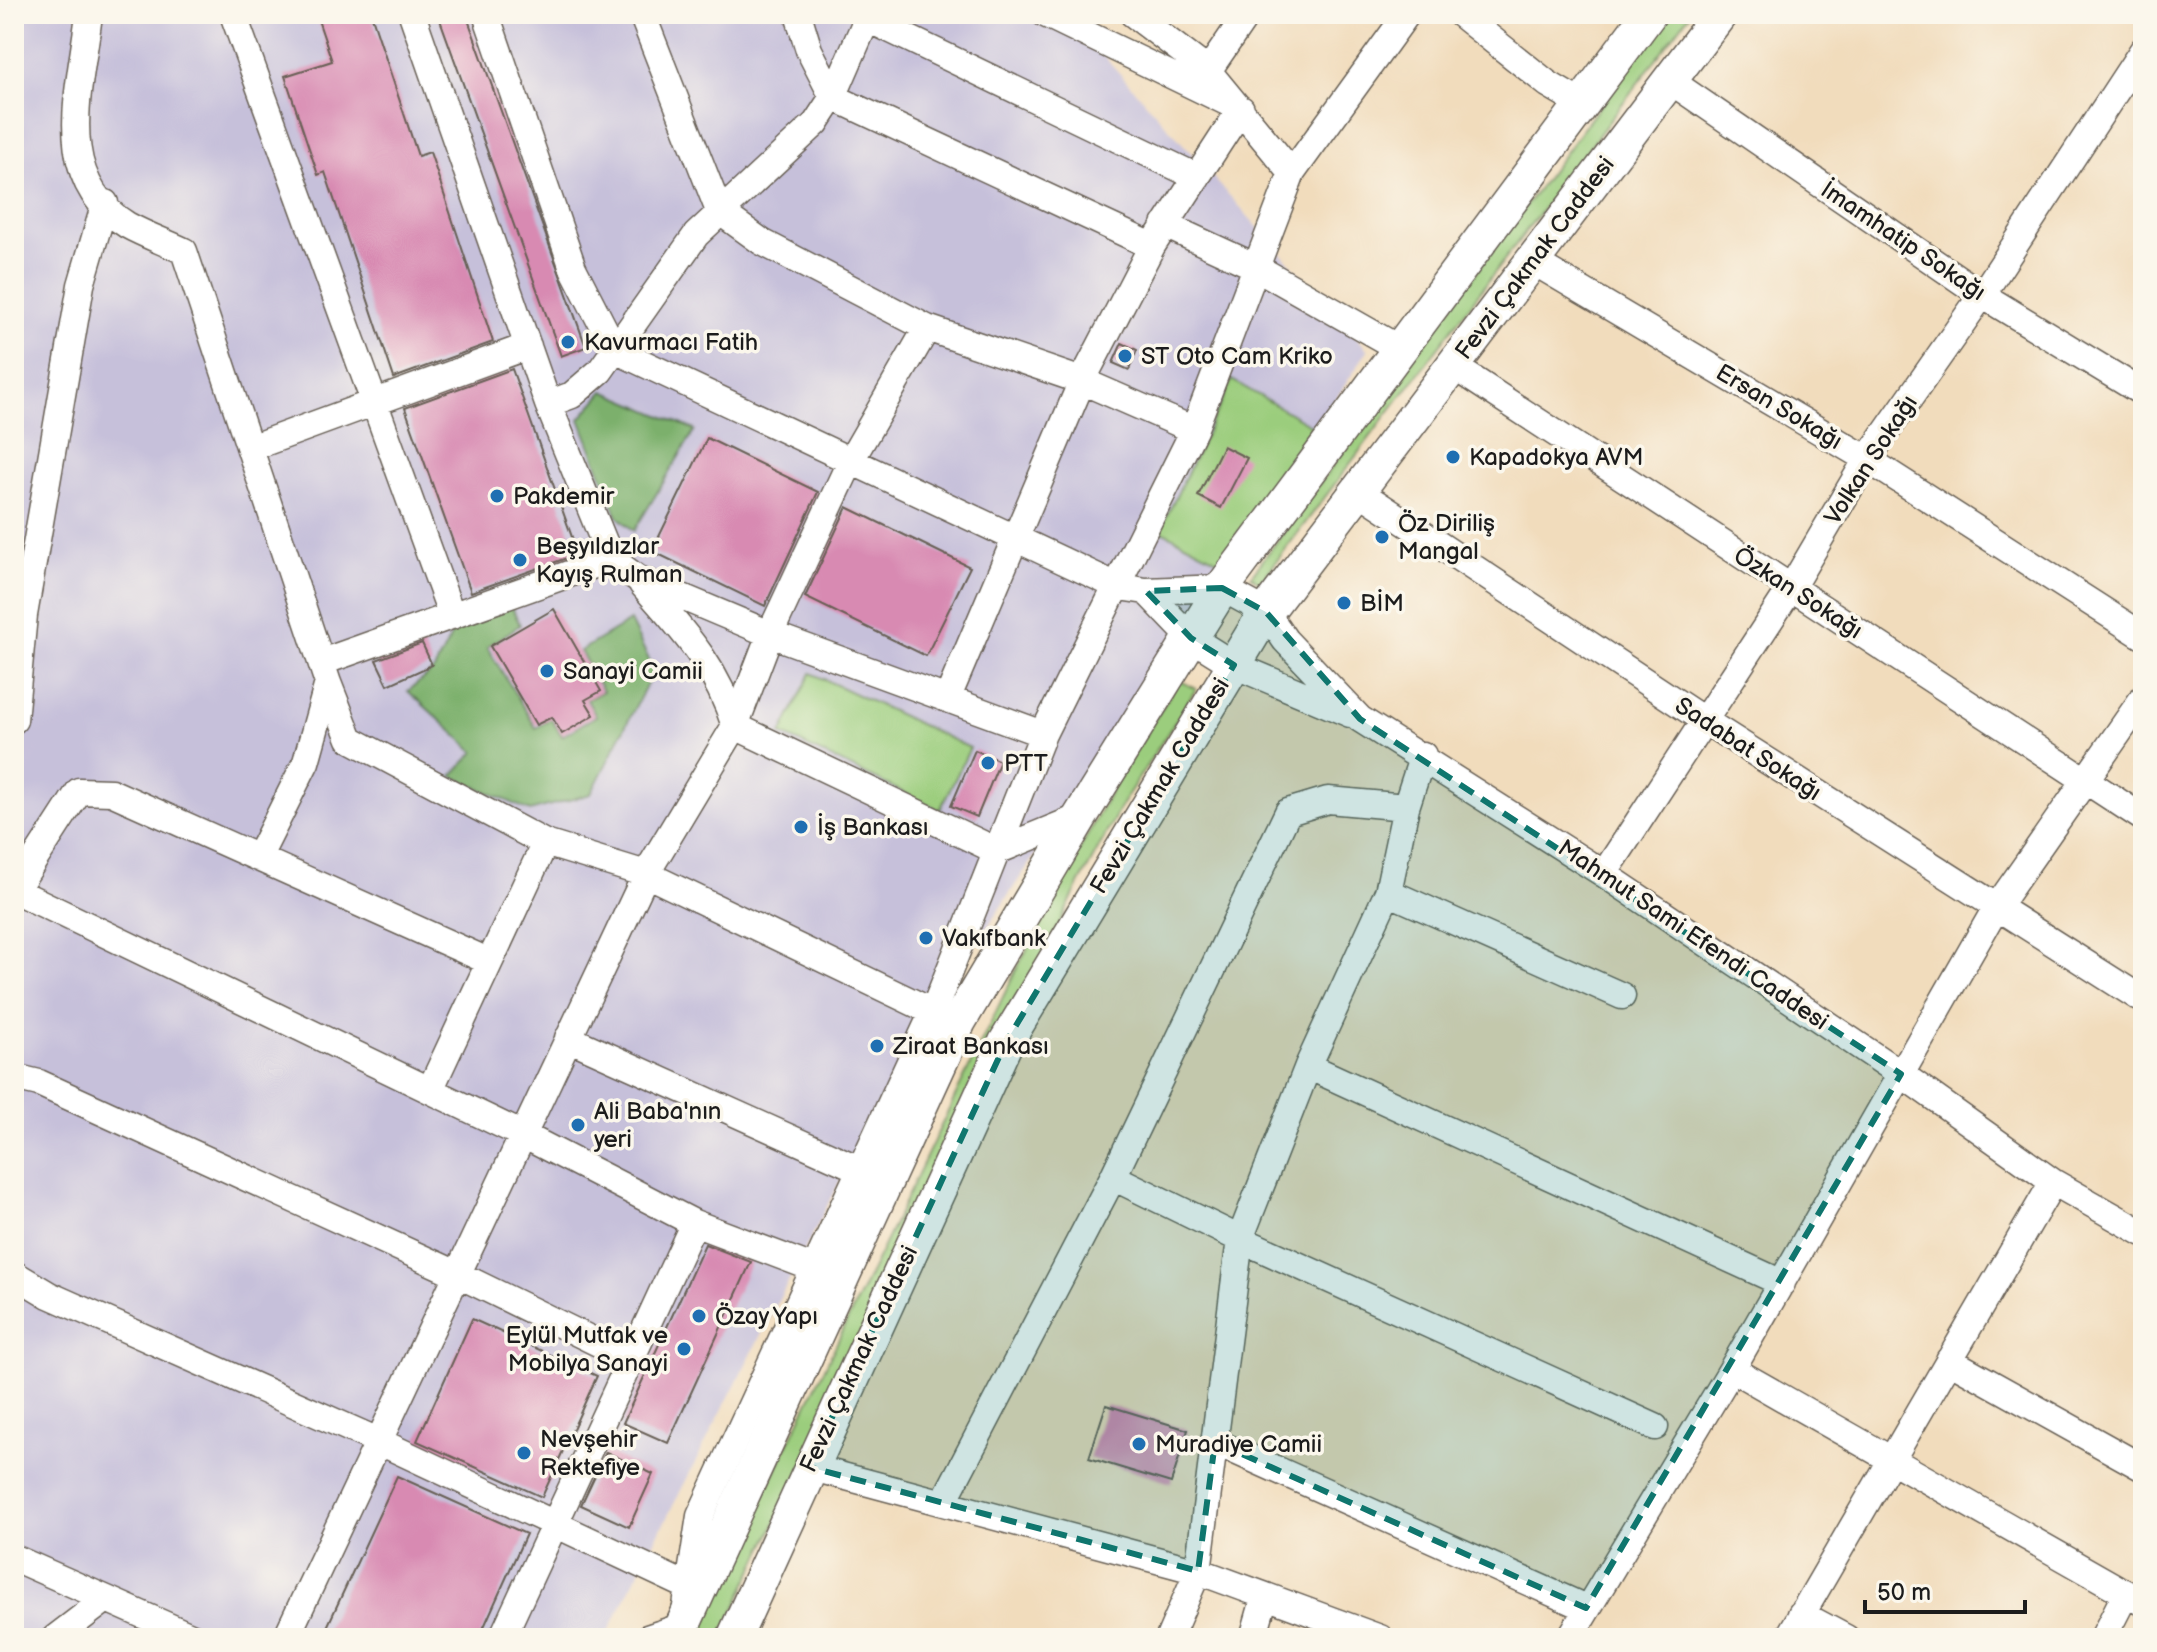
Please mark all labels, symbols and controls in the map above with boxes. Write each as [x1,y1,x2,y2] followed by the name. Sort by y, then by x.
[1449,151,1621,365] street label: Fevzi Çakmak Caddesi
[1815,175,1991,307] street label: İmamhatip Sokağı
[584,328,758,357] place label: Kavurmacı Fatih
[559,333,577,351] marker: Kavurmacı Fatih
[1141,342,1333,371] place label: ST Oto Cam Kriko
[1116,347,1134,365] marker: ST Oto Cam Kriko
[1711,358,1847,456] street label: Ersan Sokağı
[1818,390,1924,530] street label: Volkan Sokağı
[1469,443,1643,472] place label: Kapadokya AVM
[1444,448,1462,466] marker: Kapadokya AVM
[513,482,615,511] place label: Pakdemir
[488,487,506,505] marker: Pakdemir
[1398,509,1495,566] place label: Öz Diriliş Mangal
[1373,528,1391,546] marker: Öz Diriliş Mangal
[536,532,682,589] place label: Beşyıldızlar Kayış Rulman
[1728,541,1868,645] street label: Özkan Sokağı
[511,551,529,569] marker: Beşyıldızlar Kayış Rulman
[1360,589,1404,618] place label: BİM
[1335,594,1353,612] marker: BİM
[563,657,703,686] place label: Sanayi Camii
[538,662,556,680] marker: Sanayi Camii
[1084,673,1236,899] street label: Fevzi Çakmak Caddesi
[1669,691,1827,807] street label: Sadabat Sokağı
[1004,749,1049,778] place label: PTT
[979,754,997,772] marker: PTT
[817,813,928,842] place label: İş Bankası
[792,818,810,836] marker: İş Bankası
[1552,834,1834,1036] street label: Mahmut Sami Efendi Caddesi
[942,924,1046,953] place label: Vakıfbank
[917,929,935,947] marker: Vakıfbank
[892,1032,1049,1061] place label: Ziraat Bankası
[868,1037,886,1055] marker: Ziraat Bankası
[593,1097,721,1154] place label: Ali Baba'nın yeri
[569,1116,587,1134] marker: Ali Baba'nın yeri
[794,1241,924,1477] street label: Fevzi Çakmak Caddesi
[715,1302,818,1331] place label: Özay Yapı
[690,1307,708,1325] marker: Özay Yapı
[505,1321,668,1378] place label: Eylül Mutfak ve Mobilya Sanayi
[675,1340,693,1358] marker: Eylül Mutfak ve Mobilya Sanayi
[540,1425,640,1482] place label: Nevşehir Rektefiye
[1155,1430,1322,1459] place label: Muradiye Camii
[1130,1435,1148,1453] marker: Muradiye Camii
[515,1444,533,1462] marker: Nevşehir Rektefiye
[1865,1564,2025,1614] scale bar
[1877,1578,1931,1607] text: 50 m

